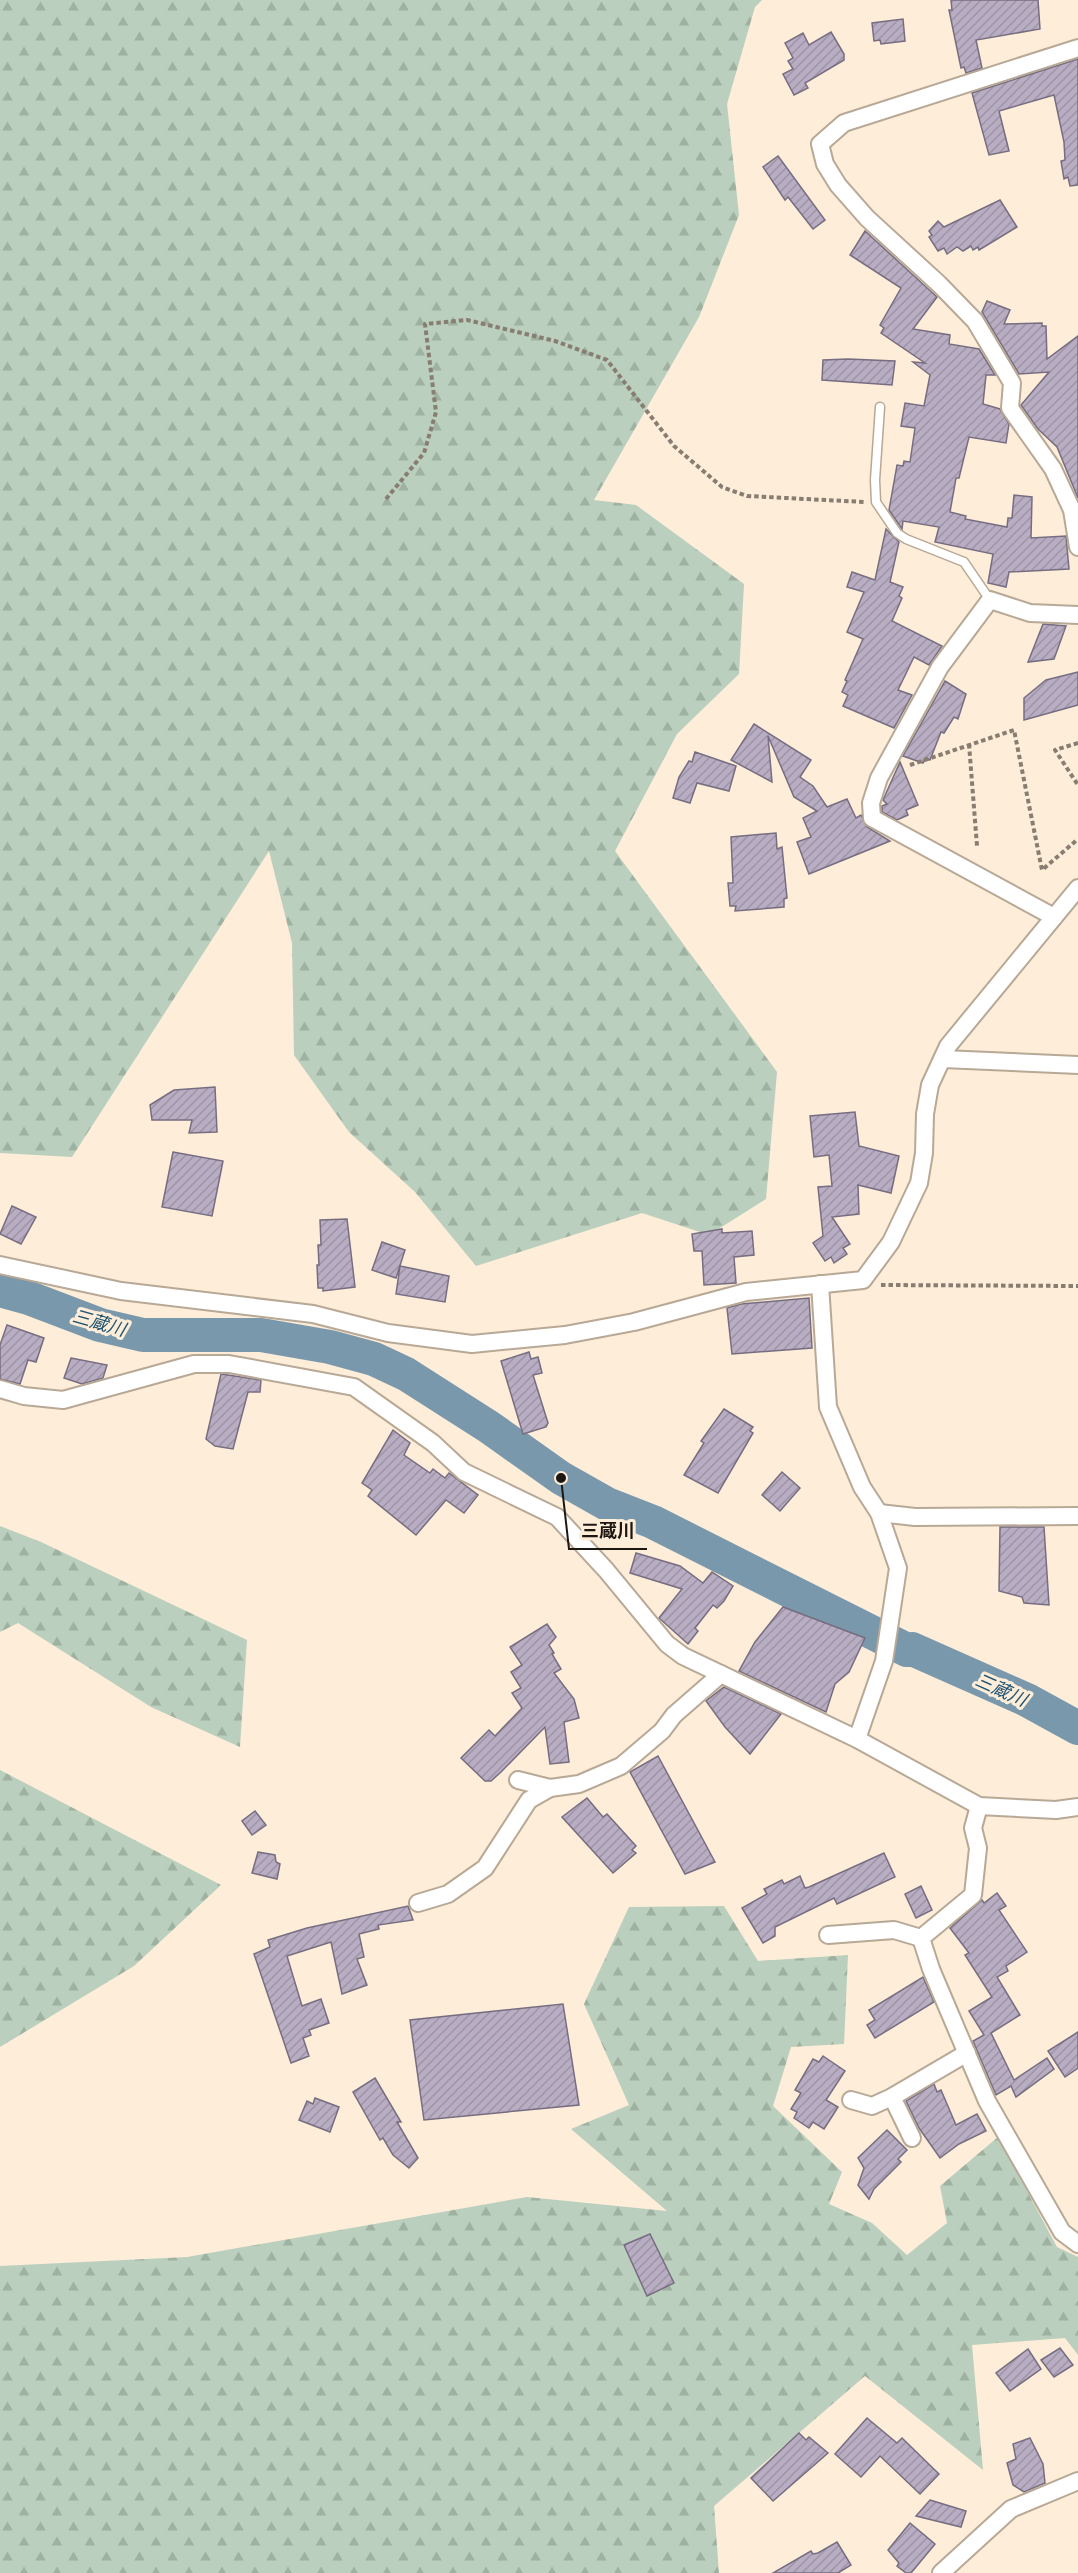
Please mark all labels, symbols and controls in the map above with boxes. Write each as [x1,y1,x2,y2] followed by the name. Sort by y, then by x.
[70,1305,130,1342] water label: 三蔵川
[569,1513,647,1549] callout: 三蔵川
[581,1520,635,1542] text: 三蔵川
[972,1669,1032,1712] water label: 三蔵川

